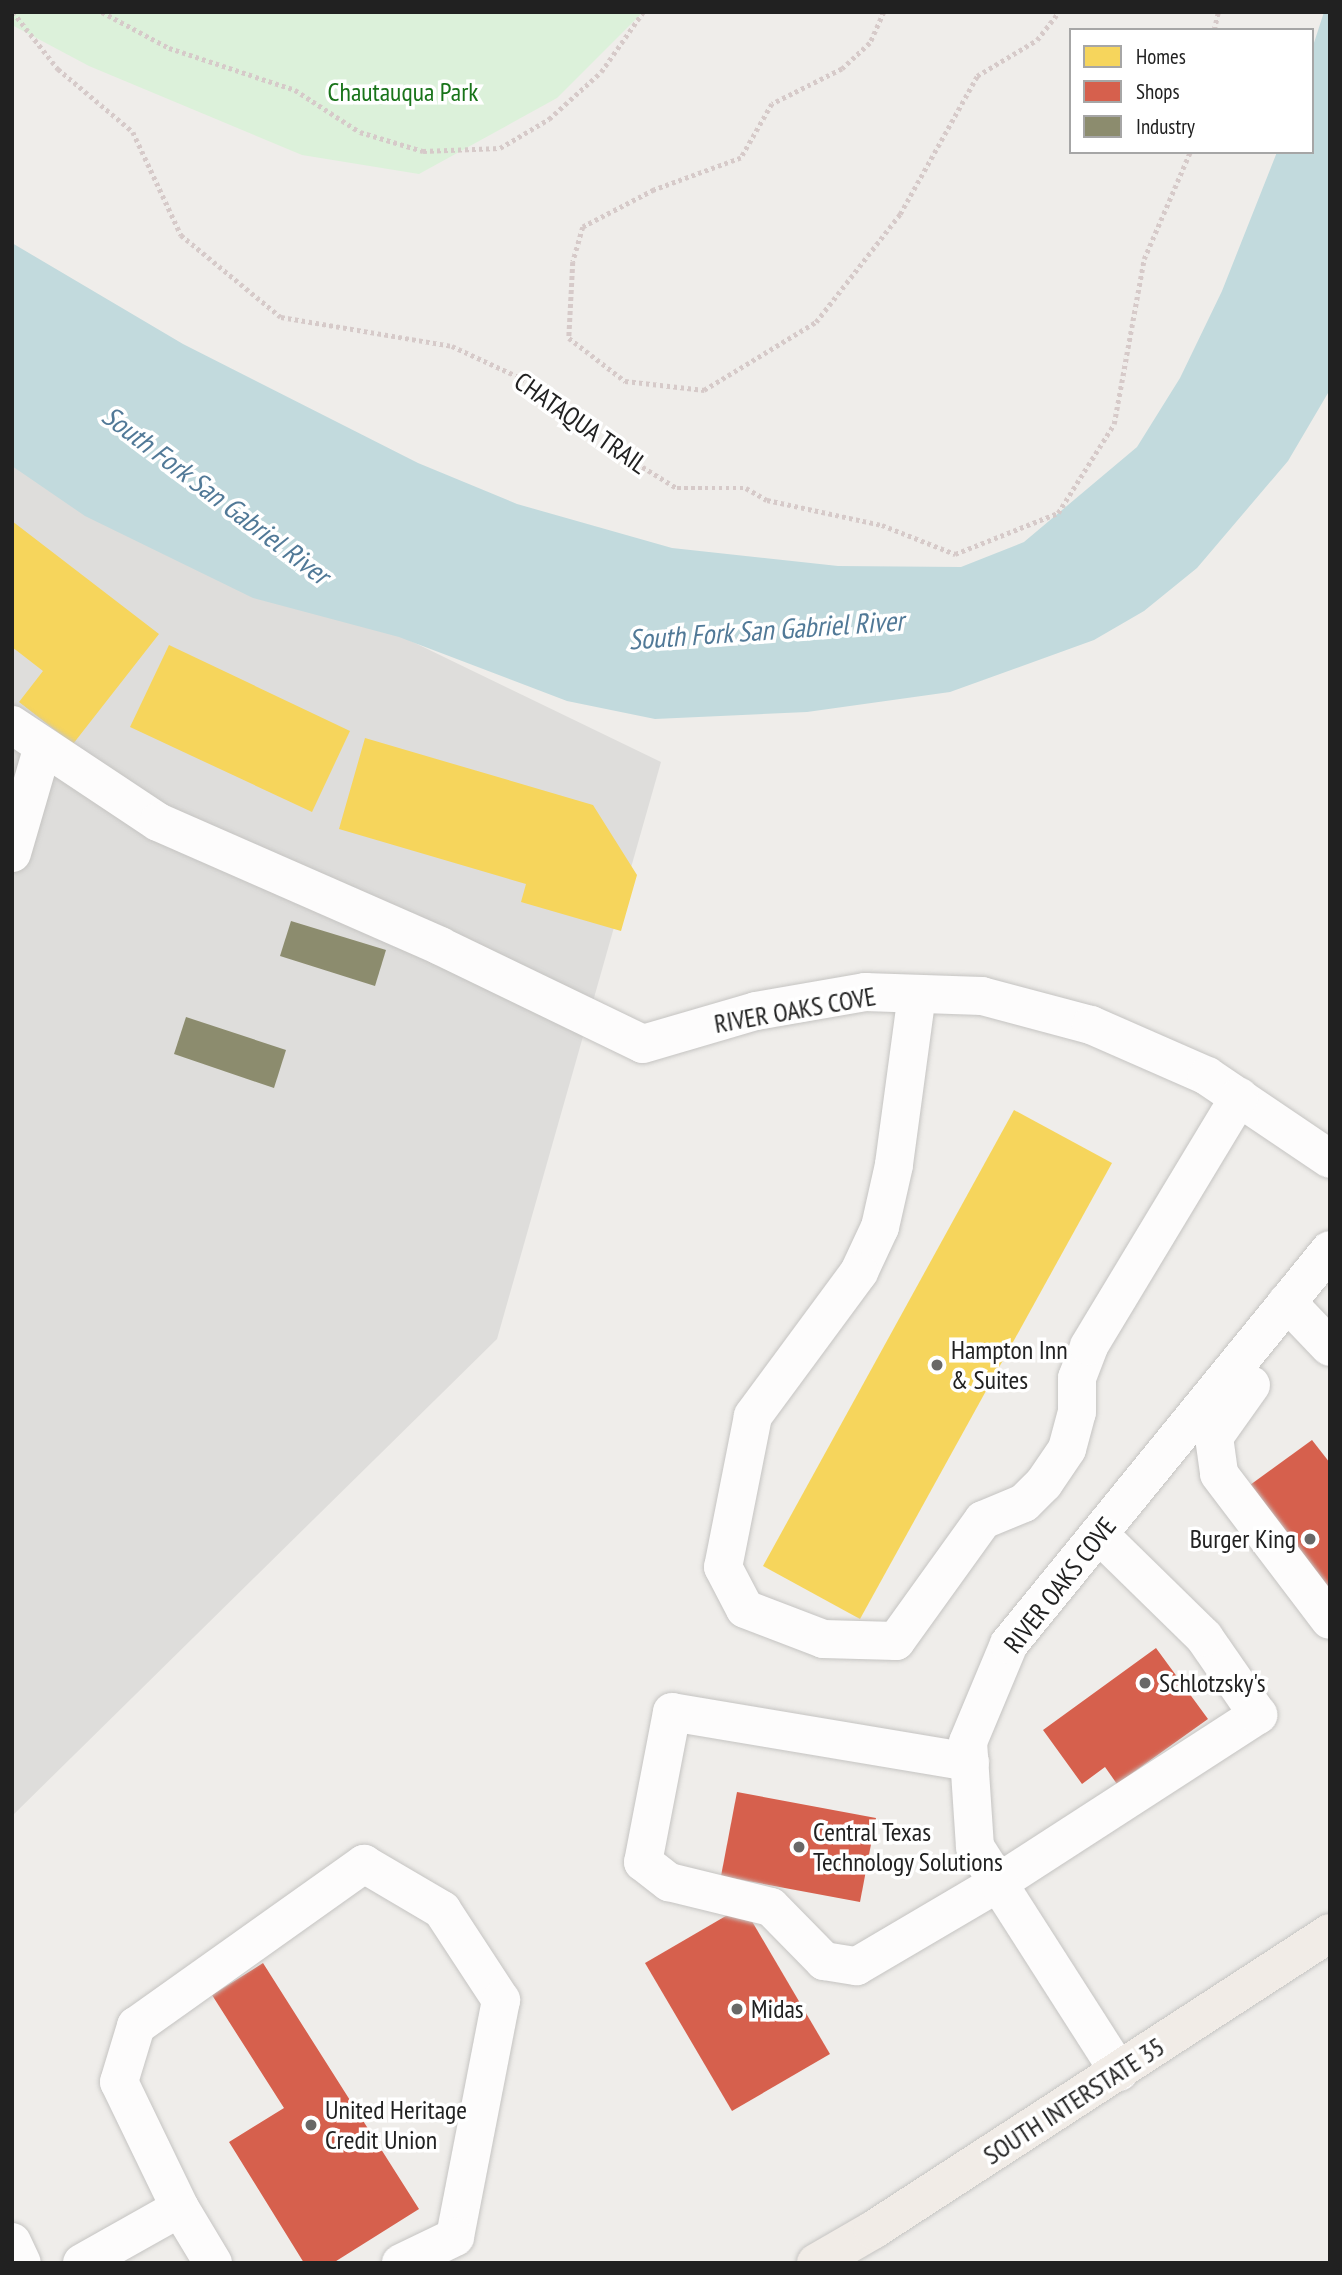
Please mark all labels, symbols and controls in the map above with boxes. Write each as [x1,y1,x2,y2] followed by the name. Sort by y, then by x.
[1069,28,1314,154] legend
[1136,43,1186,70] text: Homes
[328,76,478,108] park label: Chautauqua Park
[1136,78,1180,105] text: Shops
[1136,113,1195,140] text: Industry
[508,365,654,481] street label: CHATAQUA TRAIL
[96,398,336,592] water label: South Fork San Gabriel River
[627,604,905,656] water label: South Fork San Gabriel River
[712,980,878,1040] street label: RIVER OAKS COVE
[951,1334,1068,1396] place label: Hampton Inn & Suites
[929,1357,945,1373] marker: Hampton Inn & Suites
[997,1511,1123,1659] street label: RIVER OAKS COVE
[1190,1523,1296,1555] place label: Burger King
[1302,1531,1318,1547] marker: Burger King
[1159,1667,1265,1699] place label: Schlotzsky's
[1137,1675,1153,1691] marker: Schlotzsky's
[813,1816,1004,1878] place label: Central Texas Technology Solutions
[791,1839,807,1855] marker: Central Texas Technology Solutions
[751,1993,804,2025] place label: Midas
[729,2001,745,2017] marker: Midas
[978,2031,1170,2171] street label: SOUTH INTERSTATE 35
[325,2094,467,2156] place label: United Heritage Credit Union
[303,2117,319,2133] marker: United Heritage Credit Union

